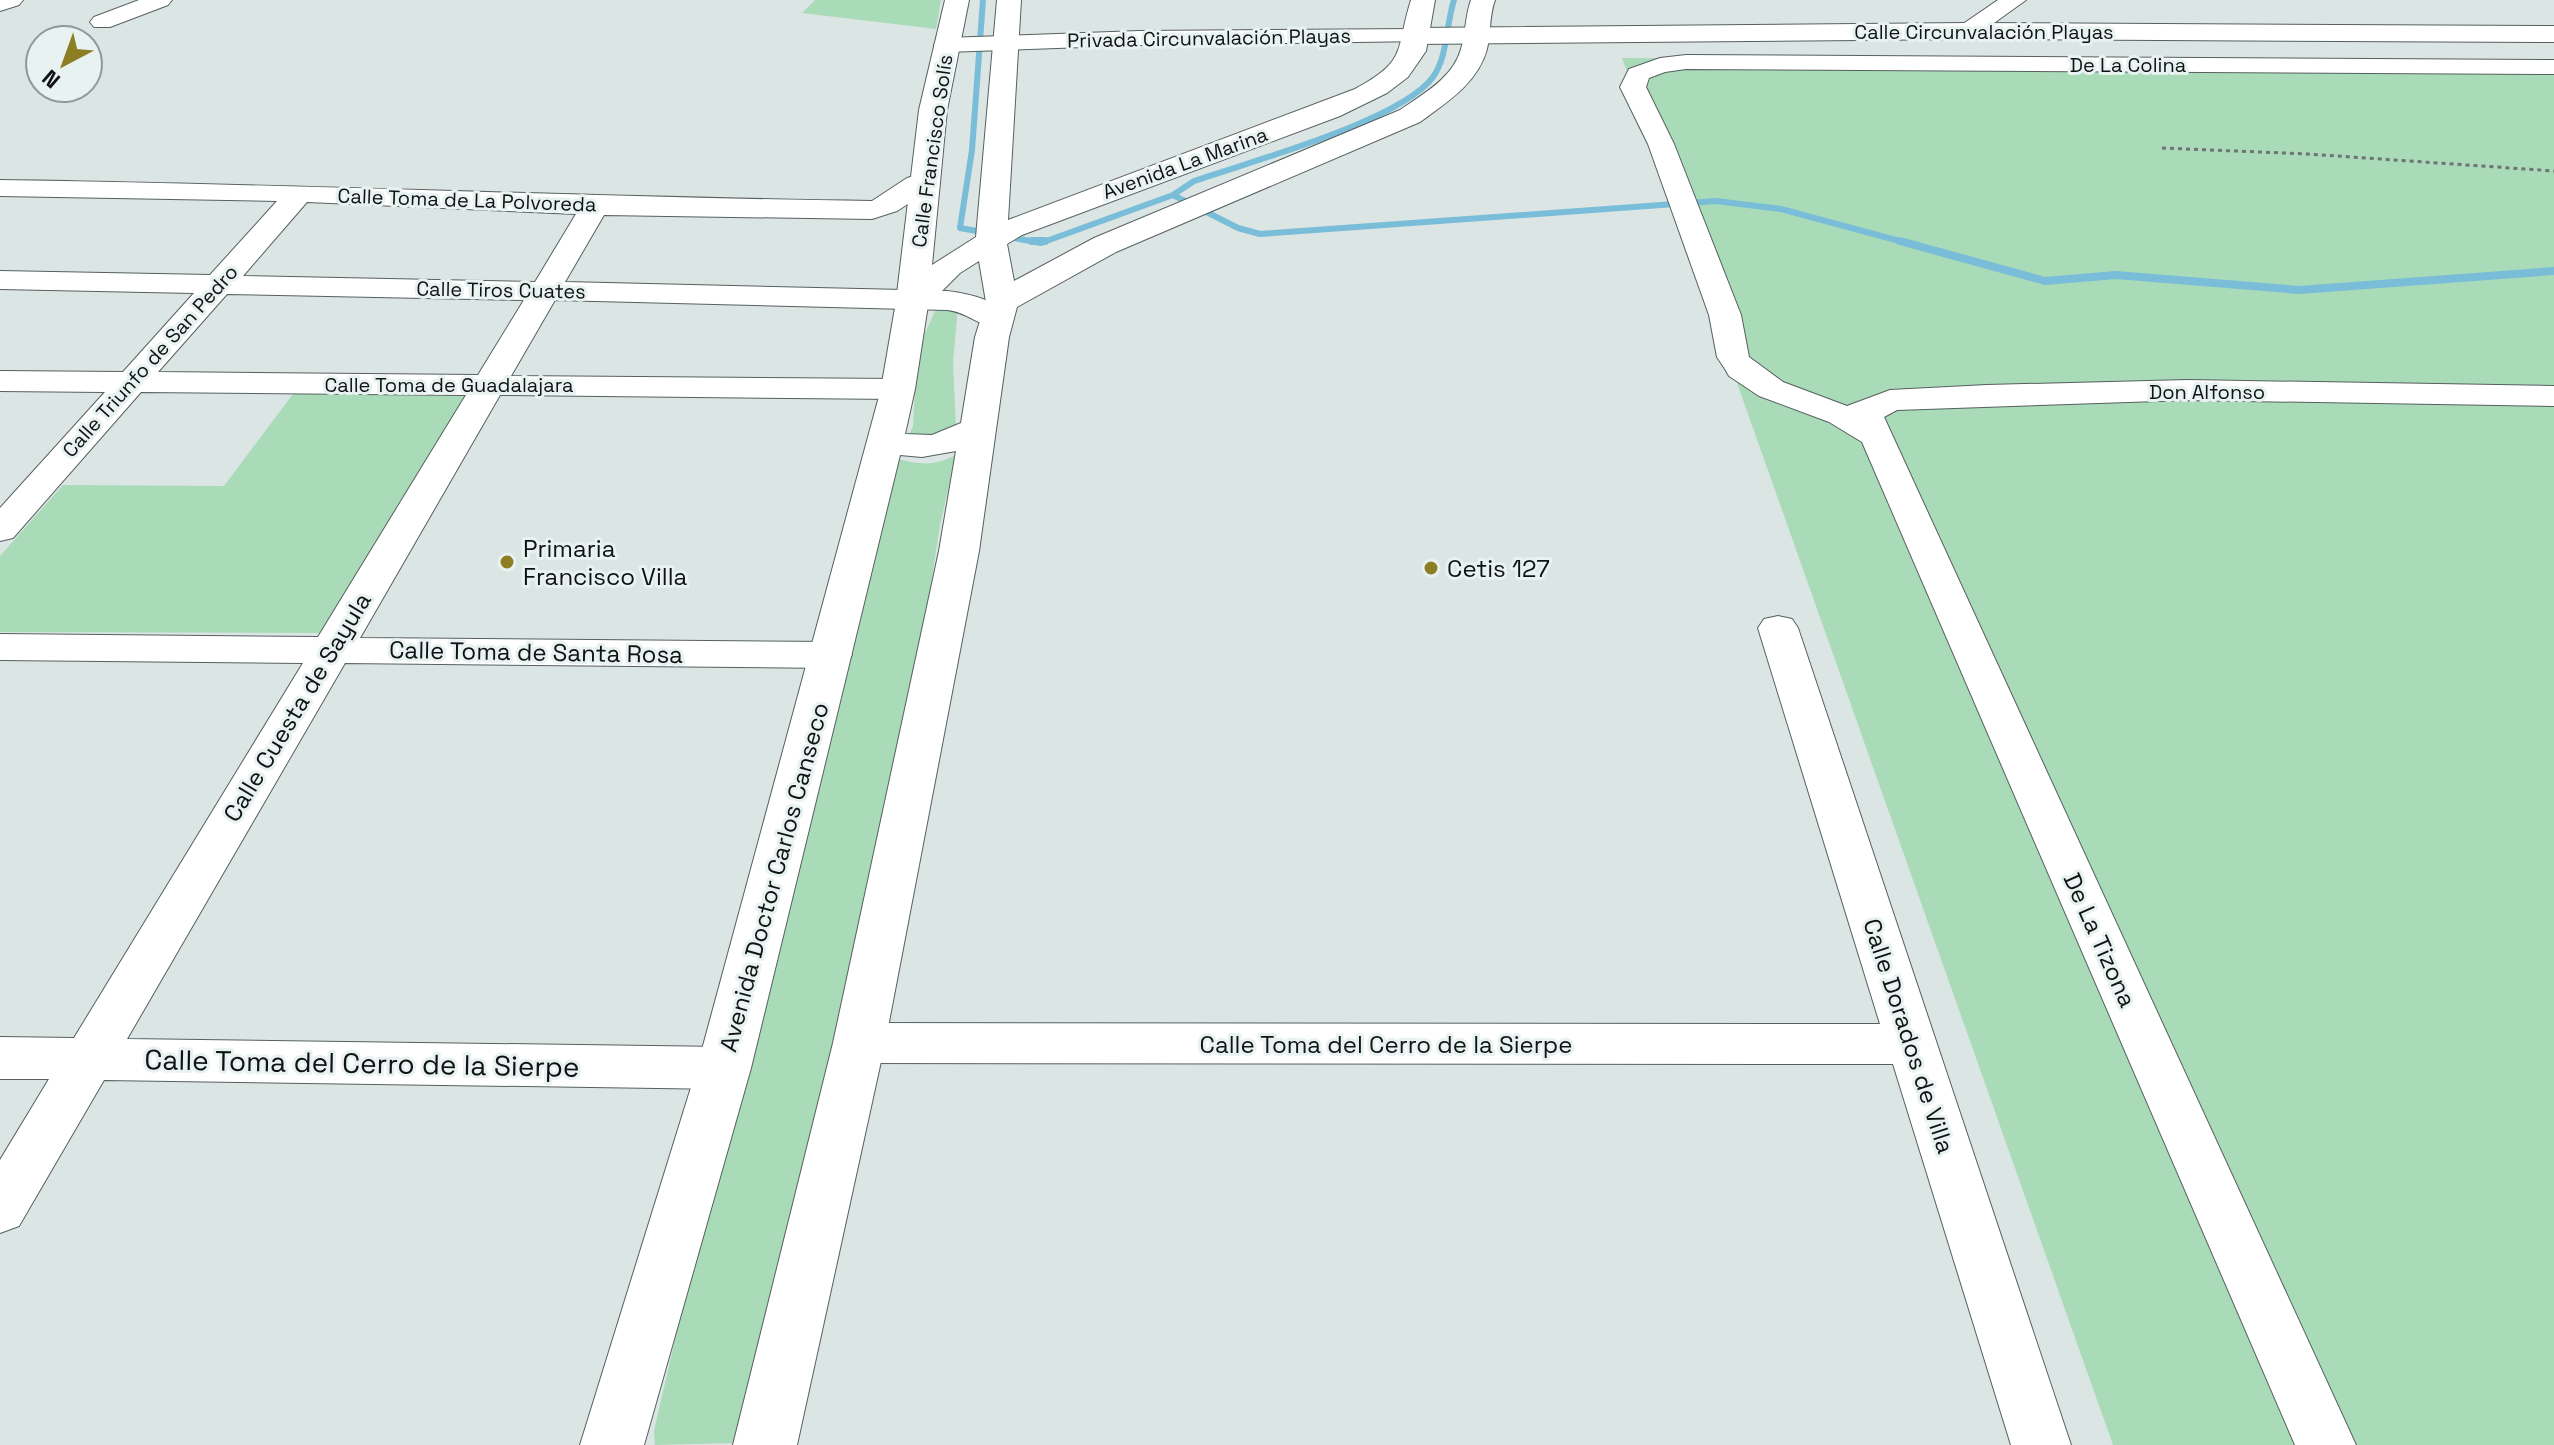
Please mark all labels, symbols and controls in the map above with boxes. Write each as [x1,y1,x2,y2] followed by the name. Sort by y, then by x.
[1854,19,2114,45] street label: Calle Circunvalación Playas
[1067,23,1351,53] street label: Privada Circunvalación Playas
[24,24,104,104] north arrow
[2070,52,2186,78] street label: De La Colina
[906,53,958,249] street label: Calle Francisco Solís
[36,64,66,94] text: N
[1099,121,1271,205] street label: Avenida La Marina
[337,182,597,218] street label: Calle Toma de La Polvoreda
[57,259,243,463] street label: Calle Triunfo de San Pedro
[416,276,586,304] street label: Calle Tiros Cuates
[324,372,574,398] street label: Calle Toma de Guadalajara
[2149,379,2265,405] street label: Don Alfonso
[523,533,688,592] place label: Primaria Francisco Villa
[498,553,516,571] marker: Primaria Francisco Villa
[1447,553,1550,584] place label: Cetis 127
[1422,559,1440,577] marker: Cetis 127
[216,587,378,827] street label: Calle Cuesta de Sayula
[389,634,683,670] street label: Calle Toma de Santa Rosa
[712,699,836,1055] street label: Avenida Doctor Carlos Canseco
[2057,868,2144,1012] street label: De La Tizona
[1856,915,1962,1158] street label: Calle Dorados de Villa
[1199,1029,1573,1060] street label: Calle Toma del Cerro de la Sierpe
[144,1041,580,1085] street label: Calle Toma del Cerro de la Sierpe

